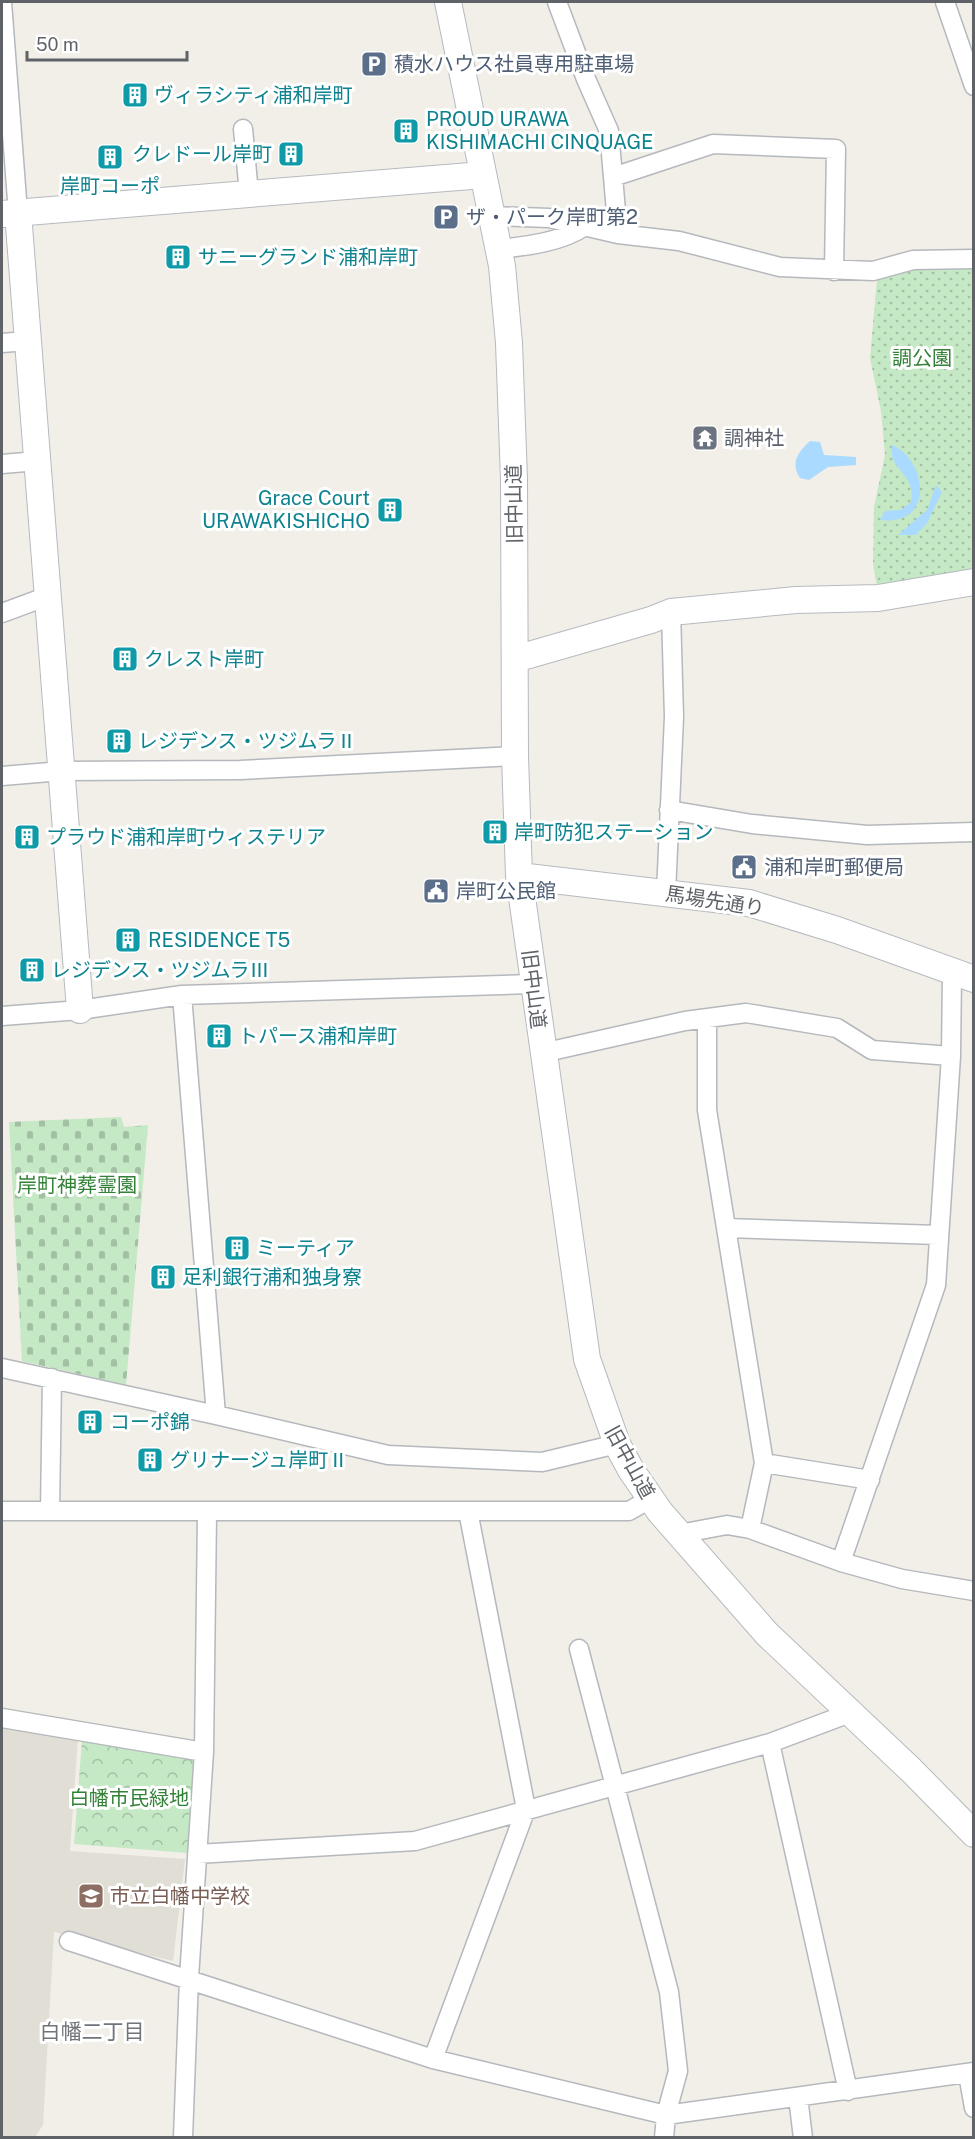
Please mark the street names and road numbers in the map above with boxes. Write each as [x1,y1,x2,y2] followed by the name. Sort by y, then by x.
[501,464,527,544] street label: 旧中山道
[664,881,766,921] street label: 馬場先通り
[517,948,551,1030] street label: 旧中山道
[600,1421,660,1503] street label: 旧中山道

